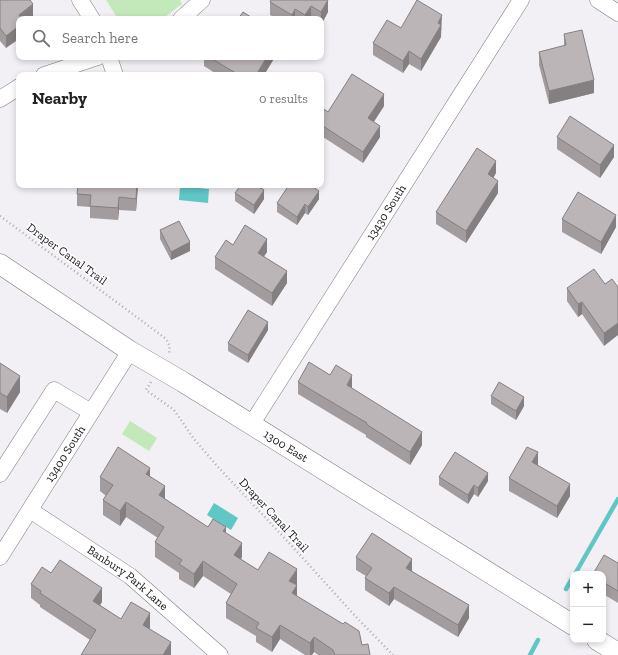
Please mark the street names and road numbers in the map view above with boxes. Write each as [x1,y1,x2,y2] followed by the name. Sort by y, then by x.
[363,182,409,243] street label: 13430 South
[24,220,110,288] street label: Draper Canal Trail
[42,423,88,485] street label: 13400 South
[261,427,311,465] street label: 1300 East
[236,475,312,555] street label: Draper Canal Trail
[84,543,171,613] street label: Banbury Park Lane

